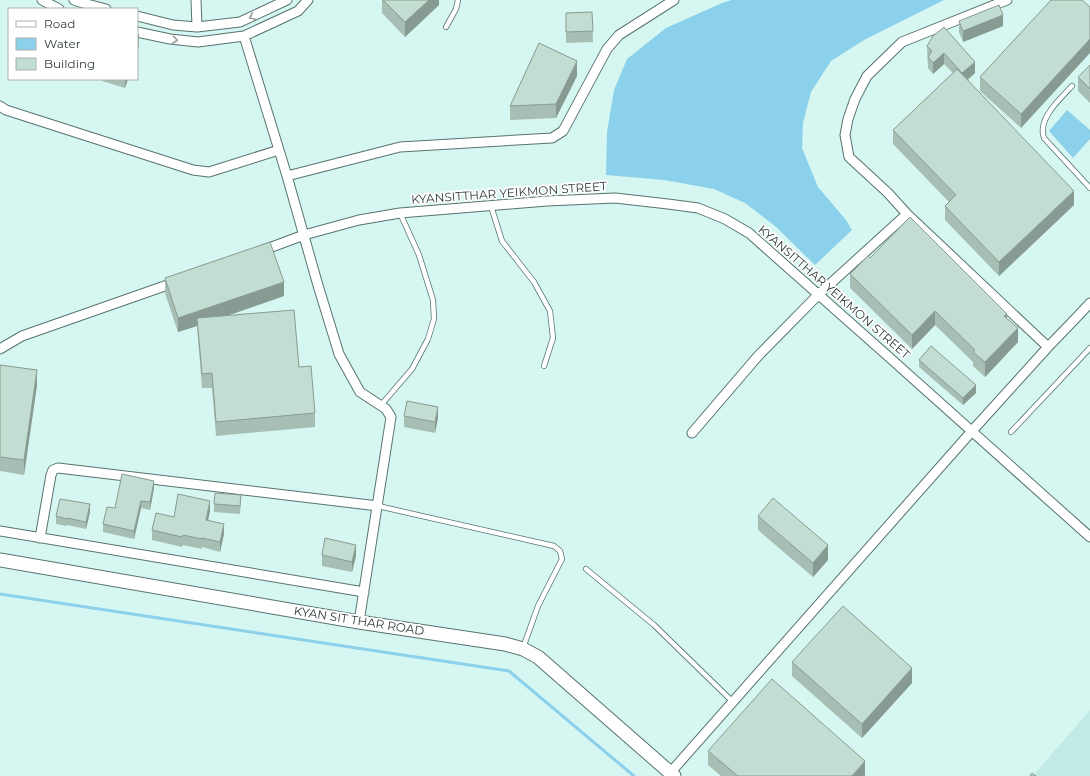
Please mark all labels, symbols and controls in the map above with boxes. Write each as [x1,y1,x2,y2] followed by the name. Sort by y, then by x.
[8,8,138,80] legend
[248,12,256,20] one-way arrow
[44,16,75,31] text: Road
[172,35,178,44] one-way arrow
[44,36,81,51] text: Water
[44,56,95,71] text: Building
[411,178,607,207] street label: KYANSITTHAR YEIKMON STREET
[755,222,913,362] street label: KYANSITTHAR YEIKMON STREET
[293,603,425,638] street label: KYAN SIT THAR ROAD

